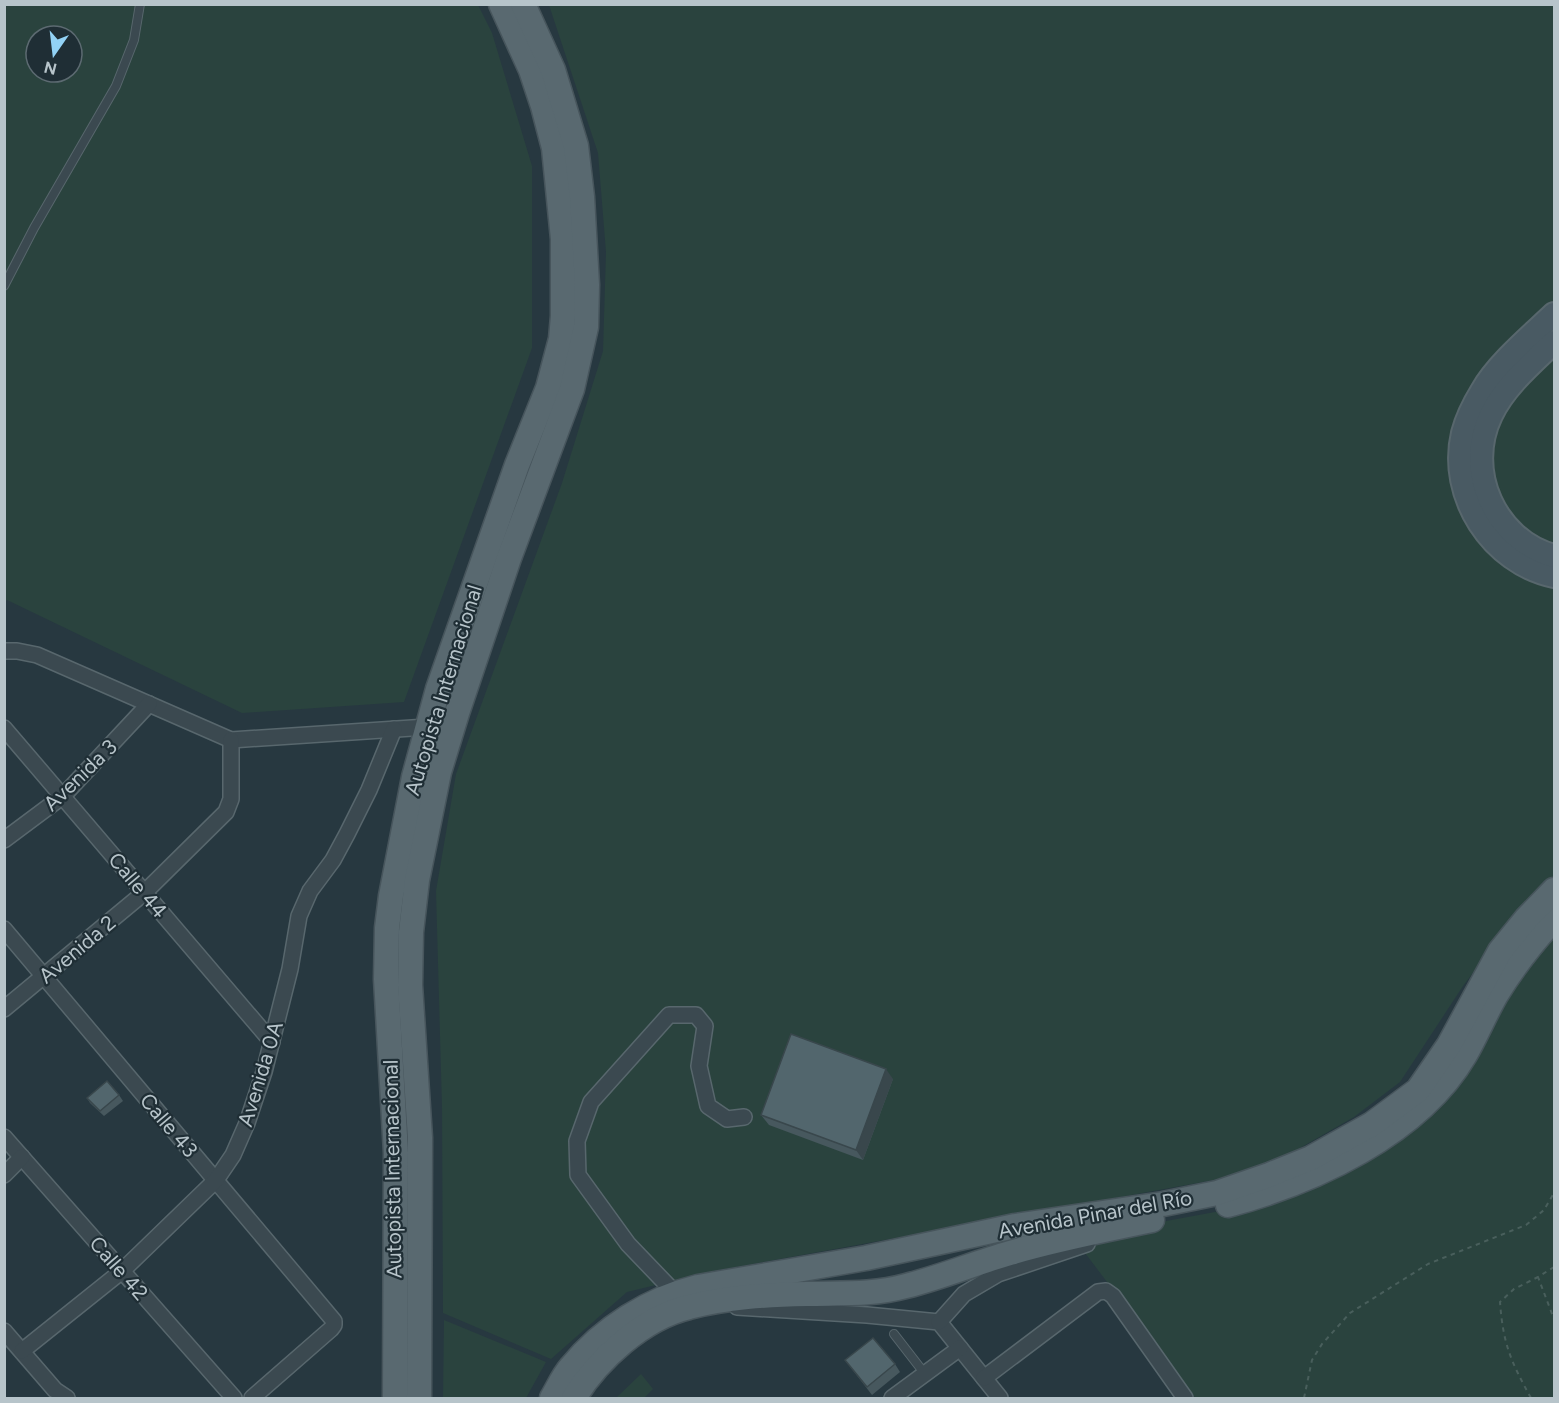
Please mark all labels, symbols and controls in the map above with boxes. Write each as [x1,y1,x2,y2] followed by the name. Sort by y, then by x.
[24,24,84,84] north arrow
[42,57,59,79] text: N
[399,582,487,798] street label: Autopista Internacional
[38,734,122,816] street label: Avenida 3
[103,847,173,923] street label: Calle 44
[33,910,121,988] street label: Avenida 2
[232,1018,288,1130] street label: Avenida 0A
[378,1059,406,1279] street label: Autopista Internacional
[135,1088,203,1162] street label: Calle 43
[996,1185,1194,1243] street label: Avenida Pinar del Río
[84,1231,154,1305] street label: Calle 42

